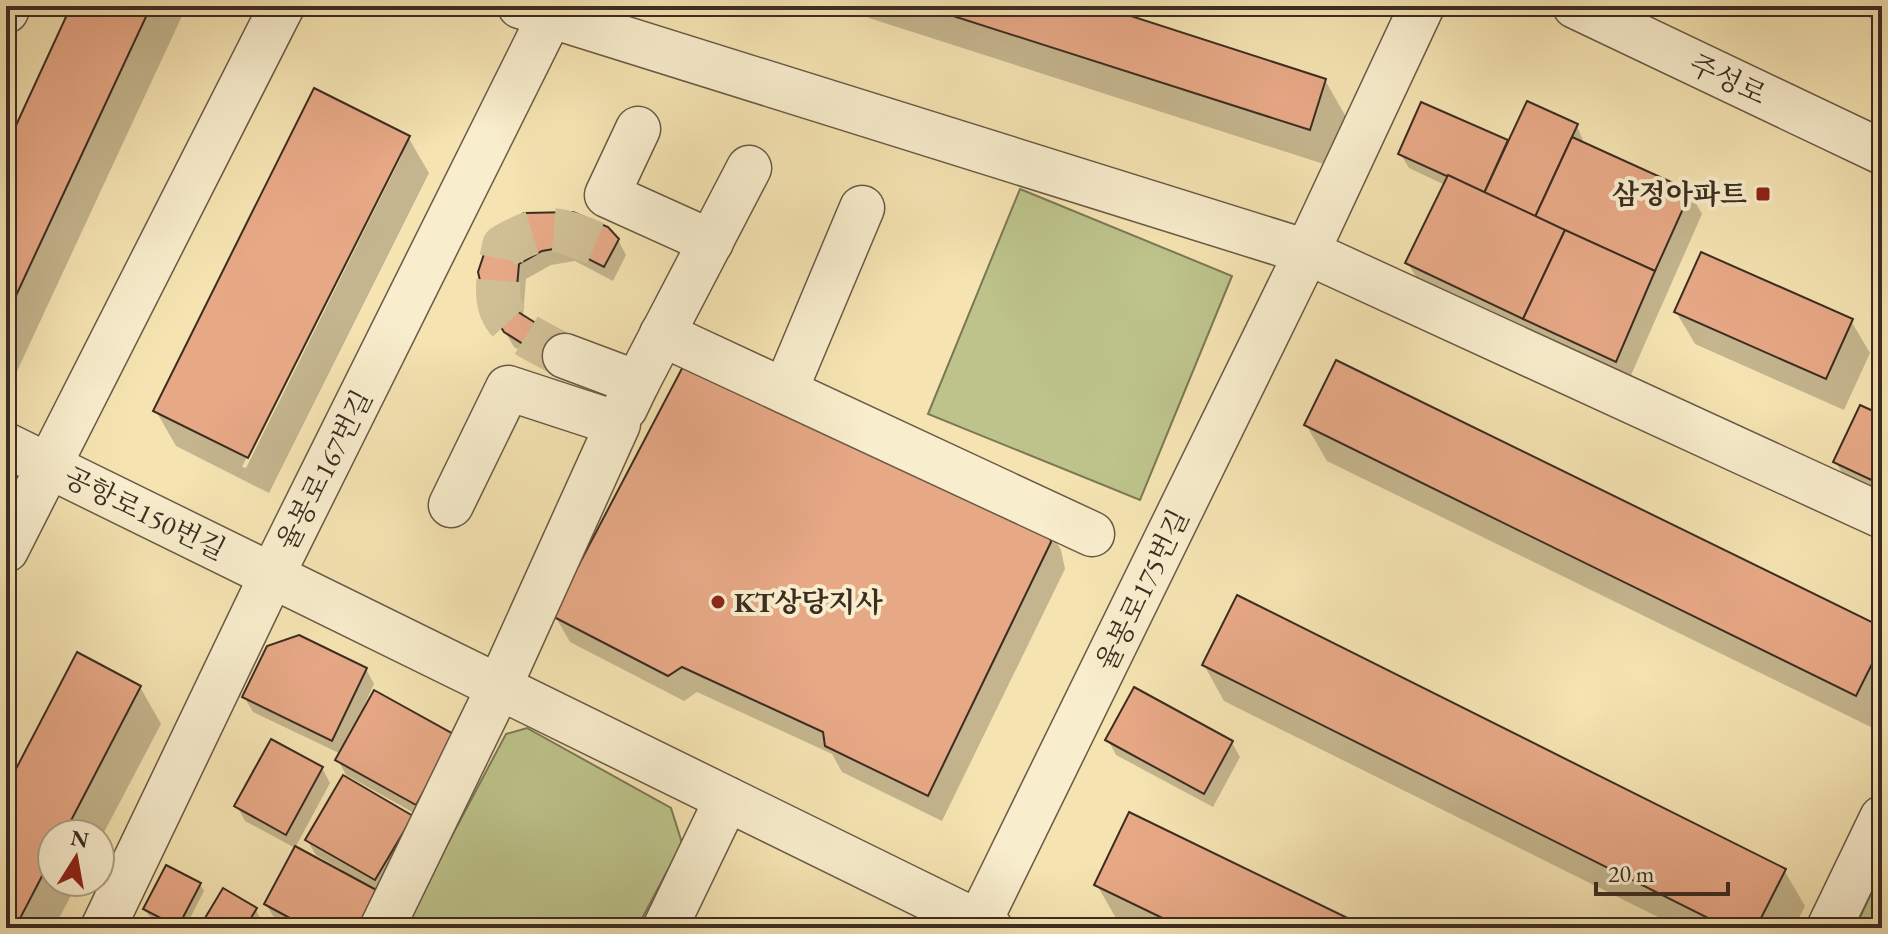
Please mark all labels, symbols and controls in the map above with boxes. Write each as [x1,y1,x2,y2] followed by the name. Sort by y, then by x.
[1684,46,1772,112] street label: 주성로
[1612,176,1747,212] place label: 삼정아파트
[1754,185,1772,203] marker: 삼정아파트
[268,384,380,556] street label: 율봉로167번길
[58,458,232,568] street label: 공항로150번길
[1087,503,1197,677] street label: 율봉로175번길
[734,584,883,620] place label: KT상당지사
[709,593,727,611] marker: KT상당지사
[36,818,116,898] north arrow
[68,823,91,855] text: N
[1596,846,1728,896] scale bar
[1608,858,1655,889] text: 20 m

